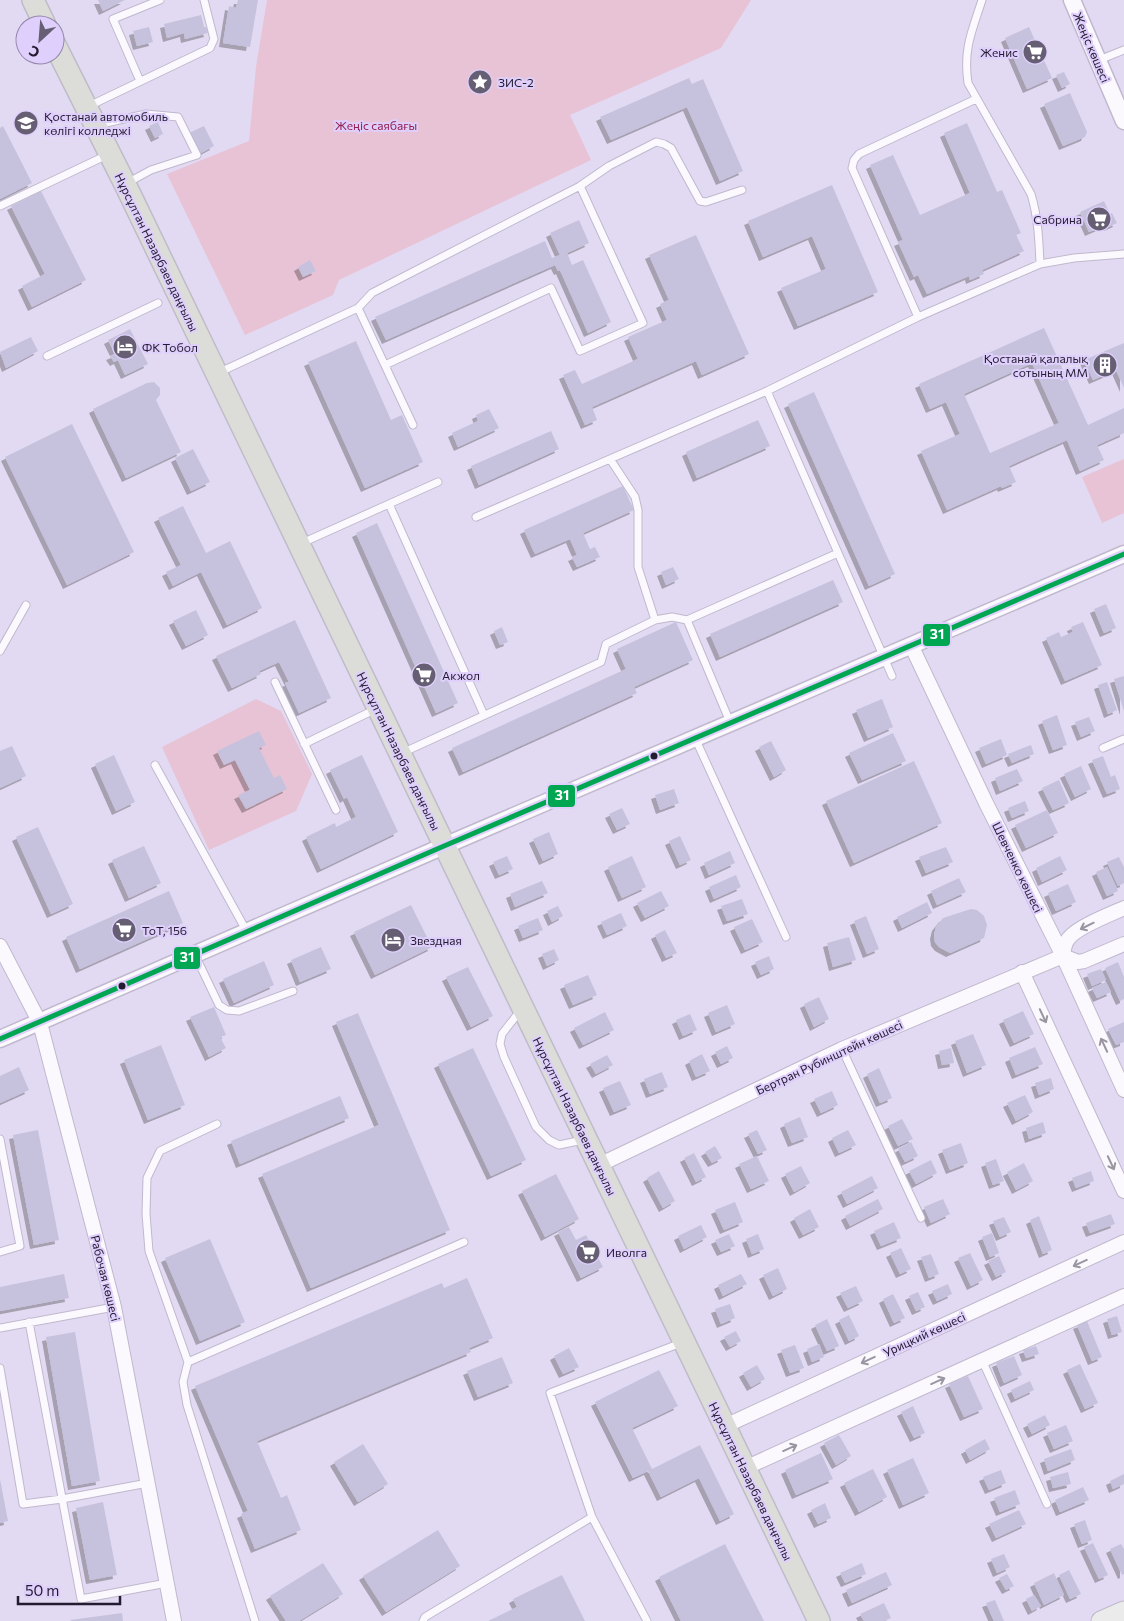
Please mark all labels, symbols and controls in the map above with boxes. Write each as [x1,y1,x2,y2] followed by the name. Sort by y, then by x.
[1071,10,1113,84] street label: Жеңіс көшесі
[15,15,65,65] north arrow
[1022,39,1048,65] supermarket icon: Женис
[26,42,42,62] text: С
[980,45,1018,59] place label: Женис
[467,69,493,95] place icon: ЗИС-2
[498,75,534,89] place label: ЗИС-2
[44,109,168,137] place label: Қостанай автомобиль көлігі колледжі
[13,110,39,136] school or university icon: Қостанай автомобиль көлігі колледжі
[335,118,417,132] park label: Жеңіс саябағы
[112,171,202,333] street label: Нұрсұлтан Назарбаев даңғылы
[1086,206,1112,232] supermarket icon: Сабрина
[1033,212,1082,226] place label: Сабрина
[112,334,138,360] hotel icon: ФК Тобол
[142,340,198,354] place label: ФК Тобол
[984,351,1088,379] place label: Қостанай қалалық сотының ММ
[1092,352,1118,378] building icon: Қостанай қалалық сотының ММ
[922,623,951,647] line badge: 31
[930,625,944,642] text: 31
[411,662,437,688] supermarket icon: Акжол
[442,668,480,682] place label: Акжол
[354,670,444,832] street label: Нұрсұлтан Назарбаев даңғылы
[649,751,659,761] unlabelled marker
[547,784,576,808] line badge: 31
[555,786,569,803] text: 31
[990,819,1046,915] street label: Шевченко көшесі
[111,917,137,943] supermarket icon: ТоТ, 156
[1080,922,1095,931] one-way arrow
[142,923,187,937] place label: ТоТ, 156
[380,927,406,953] hotel icon: Звездная
[410,933,462,947] place label: Звездная
[173,946,201,970] line badge: 31
[180,948,194,965] text: 31
[117,981,127,991] unlabelled marker
[1039,1008,1048,1023] one-way arrow
[754,1017,904,1097] street label: Бертран Рубинштейн көшесі
[530,1035,620,1197] street label: Нұрсұлтан Назарбаев даңғылы
[1098,1038,1108,1053] one-way arrow
[1107,1155,1117,1170] one-way arrow
[89,1234,123,1322] street label: Рабочая көшесі
[575,1239,601,1265] supermarket icon: Иволга
[606,1245,647,1259] place label: Иволга
[1073,1258,1088,1268] one-way arrow
[881,1309,967,1359] street label: Урицкий көшесі
[861,1355,876,1365] one-way arrow
[930,1375,945,1385] one-way arrow
[706,1400,796,1562] street label: Нұрсұлтан Назарбаев даңғылы
[782,1442,797,1452] one-way arrow
[18,1574,120,1606] scale bar
[25,1581,59,1599] text: 50 m

